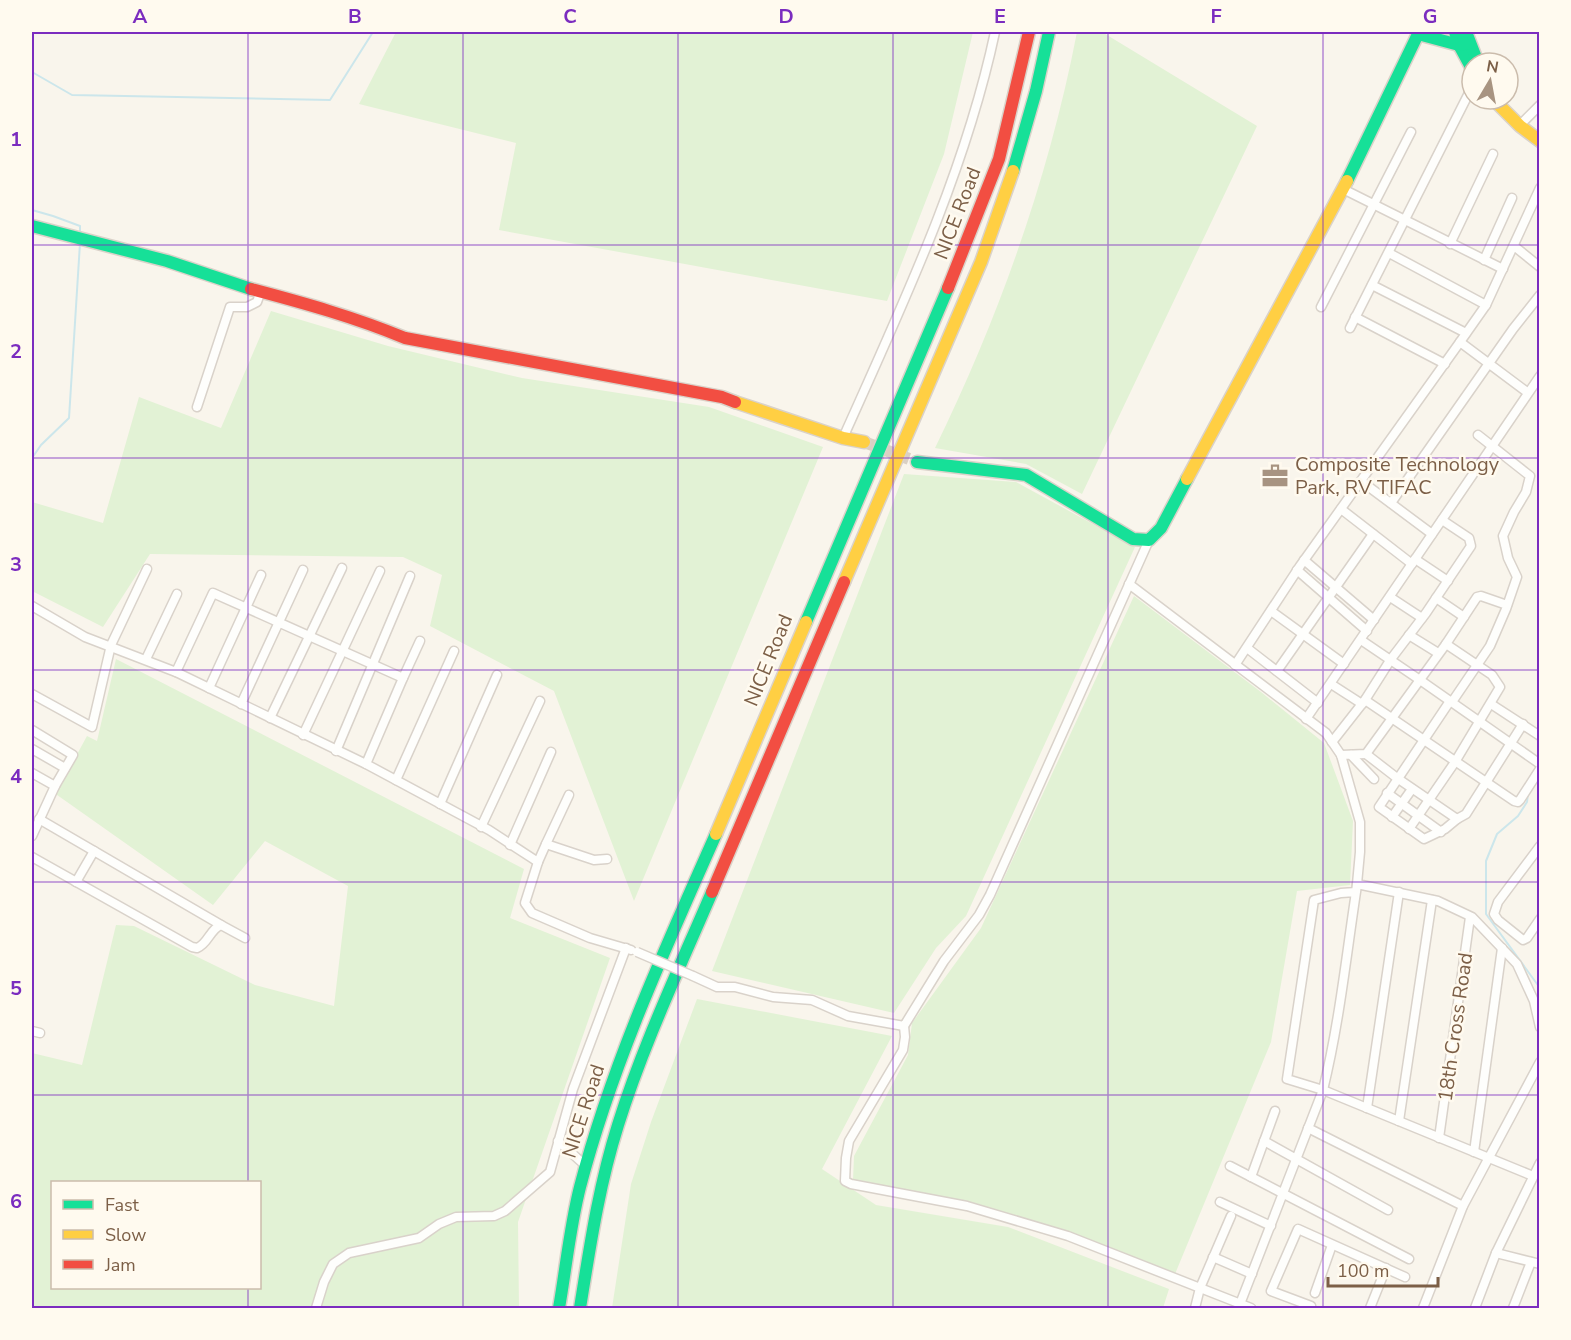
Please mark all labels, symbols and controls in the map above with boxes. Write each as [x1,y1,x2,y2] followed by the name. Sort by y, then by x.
[133,3,148,30] text: A
[348,3,362,30] text: B
[563,3,577,30] text: C
[778,3,794,30] text: D
[994,3,1006,30] text: E
[1210,3,1222,30] text: F
[1423,3,1437,30] text: G
[1460,51,1520,111] north arrow
[1485,55,1500,79] text: N
[10,126,22,153] text: 1
[928,163,987,263] street label: NICE Road
[10,338,22,365] text: 2
[1295,451,1500,501] place label: Composite Technology Park, RV TIFAC
[1260,461,1290,491] office icon: Composite Technology Park, RV TIFAC
[10,551,22,578] text: 3
[738,610,799,710] street label: NICE Road
[10,763,22,790] text: 4
[1432,951,1479,1103] street label: 18th Cross Road
[10,975,22,1002] text: 5
[556,1061,611,1161] street label: NICE Road
[51,1181,261,1289] legend
[10,1188,22,1215] text: 6
[105,1193,140,1217] text: Fast
[105,1223,146,1247] text: Slow
[1328,1250,1438,1288] scale bar
[104,1253,136,1277] text: Jam
[1337,1259,1389,1283] text: 100 m

